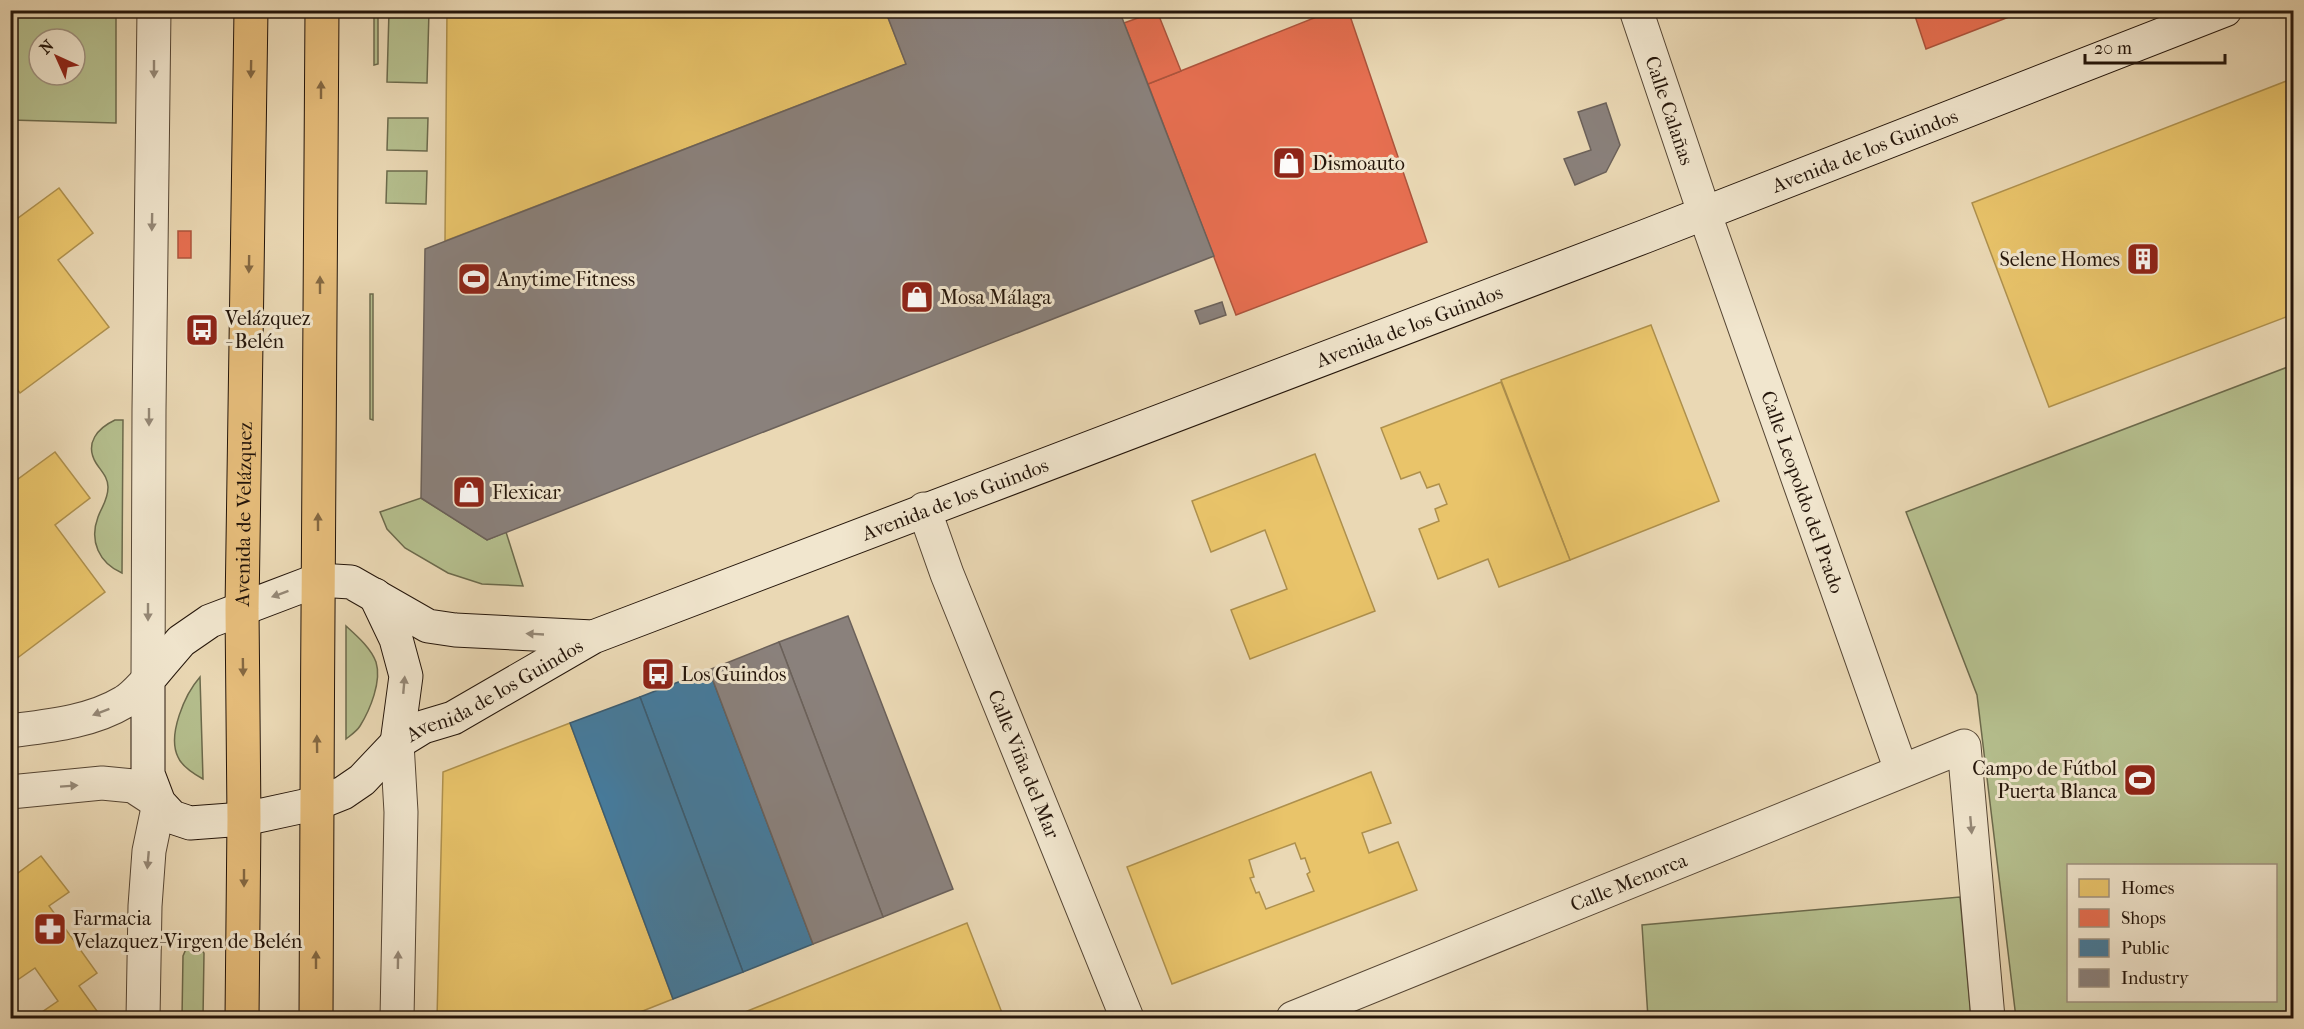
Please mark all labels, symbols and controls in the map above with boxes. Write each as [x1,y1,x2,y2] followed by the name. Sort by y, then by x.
[27,27,87,87] north arrow
[2085,27,2224,65] scale bar
[36,35,58,58] text: N
[2094,38,2132,59] text: 20 m
[1641,53,1699,168] street label: Calle Calañas
[149,59,159,78] one-way arrow
[246,59,256,78] one-way arrow
[316,80,326,99] one-way arrow
[1768,104,1961,198] street label: Avenida de los Guindos
[1271,145,1307,181] shop icon: Dismoauto
[1312,152,1405,175] place label: Dismoauto
[147,213,157,232] one-way arrow
[2125,241,2161,277] building icon: Selene Homes
[1999,248,2120,271] place label: Selene Homes
[244,254,254,273] one-way arrow
[456,261,492,297] sports icon: Anytime Fitness
[496,268,635,291] place label: Anytime Fitness
[315,275,325,294] one-way arrow
[899,279,935,315] shop icon: Mosa Málaga
[1312,280,1506,372] street label: Avenida de los Guindos
[940,286,1052,309] place label: Mosa Málaga
[224,307,311,353] place label: Velázquez - Belén
[184,312,220,348] bus stop icon: Velázquez - Belén
[1757,388,1849,596] street label: Calle Leopoldo del Prado
[144,408,154,427] one-way arrow
[231,421,256,608] street label: Avenida de Velázquez
[858,453,1052,545] street label: Avenida de los Guindos
[451,474,487,510] shop icon: Flexicar
[492,481,561,504] place label: Flexicar
[313,512,323,531] one-way arrow
[271,590,289,600] one-way arrow
[143,603,153,622] one-way arrow
[525,630,544,639] one-way arrow
[401,634,587,747] street label: Avenida de los Guindos
[640,656,676,692] bus stop icon: Los Guindos
[238,658,248,677] one-way arrow
[681,663,786,686] place label: Los Guindos
[399,676,409,695] one-way arrow
[984,686,1065,842] street label: Calle Viña del Mar
[91,708,109,718] one-way arrow
[312,735,322,754] one-way arrow
[1972,757,2118,803] place label: Campo de Fútbol Puerta Blanca
[2122,762,2158,798] sports icon: Campo de Fútbol Puerta Blanca
[59,781,78,790] one-way arrow
[1966,816,1976,835] one-way arrow
[1567,848,1691,916] street label: Calle Menorca
[143,851,153,870] one-way arrow
[2067,864,2277,1002] legend
[239,868,249,887] one-way arrow
[2121,878,2175,899] text: Homes
[72,907,303,953] place label: Farmacia Velazquez-Virgen de Belén
[2121,908,2166,929] text: Shops
[32,911,68,947] pharmacy icon: Farmacia Velazquez-Virgen de Belén
[2121,938,2169,959] text: Public
[311,951,321,970] one-way arrow
[394,951,403,970] one-way arrow
[2121,968,2190,989] text: Industry

